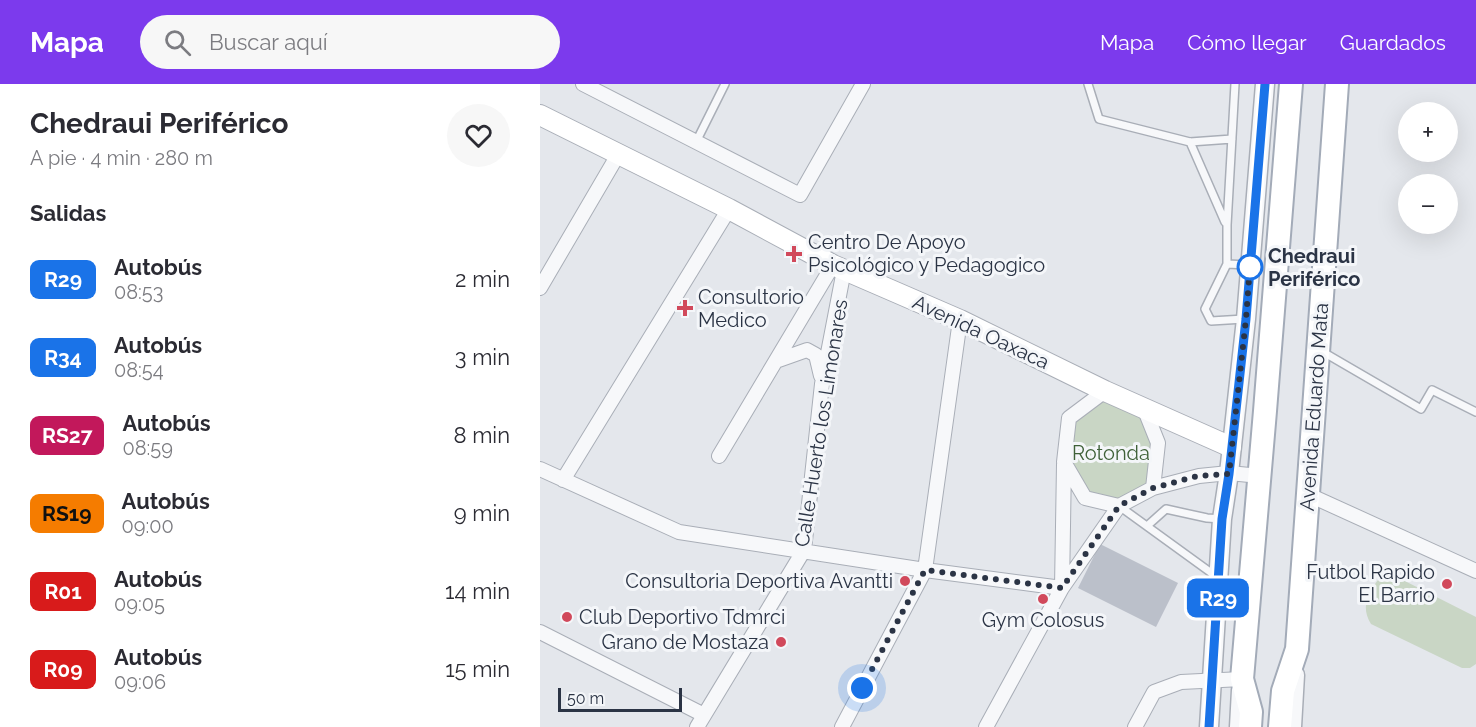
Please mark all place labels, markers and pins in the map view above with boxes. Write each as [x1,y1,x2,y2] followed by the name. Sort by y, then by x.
[808,230,1045,277] place label: Centro De Apoyo Psicológico y Pedagogico
[1268,244,1360,291] place label: Chedraui Periférico
[785,245,803,263] marker: Centro De Apoyo Psicológico y Pedagogico
[1237,254,1263,280] marker: Chedraui Periférico
[698,285,804,332] place label: Consultorio Medico
[676,299,694,317] marker: Consultorio Medico
[1306,560,1435,607] place label: Futbol Rapido El Barrio
[625,569,893,593] place label: Consultoria Deportiva Avantti
[898,574,912,588] marker: Consultoria Deportiva Avantti
[1440,577,1454,591] marker: Futbol Rapido El Barrio
[1036,592,1050,606] marker: Gym Colosus
[579,605,785,629] place label: Club Deportivo Tdmrci
[982,608,1104,632] place label: Gym Colosus
[560,610,574,624] marker: Club Deportivo Tdmrci
[602,630,769,654] place label: Grano de Mostaza
[774,635,788,649] marker: Grano de Mostaza

